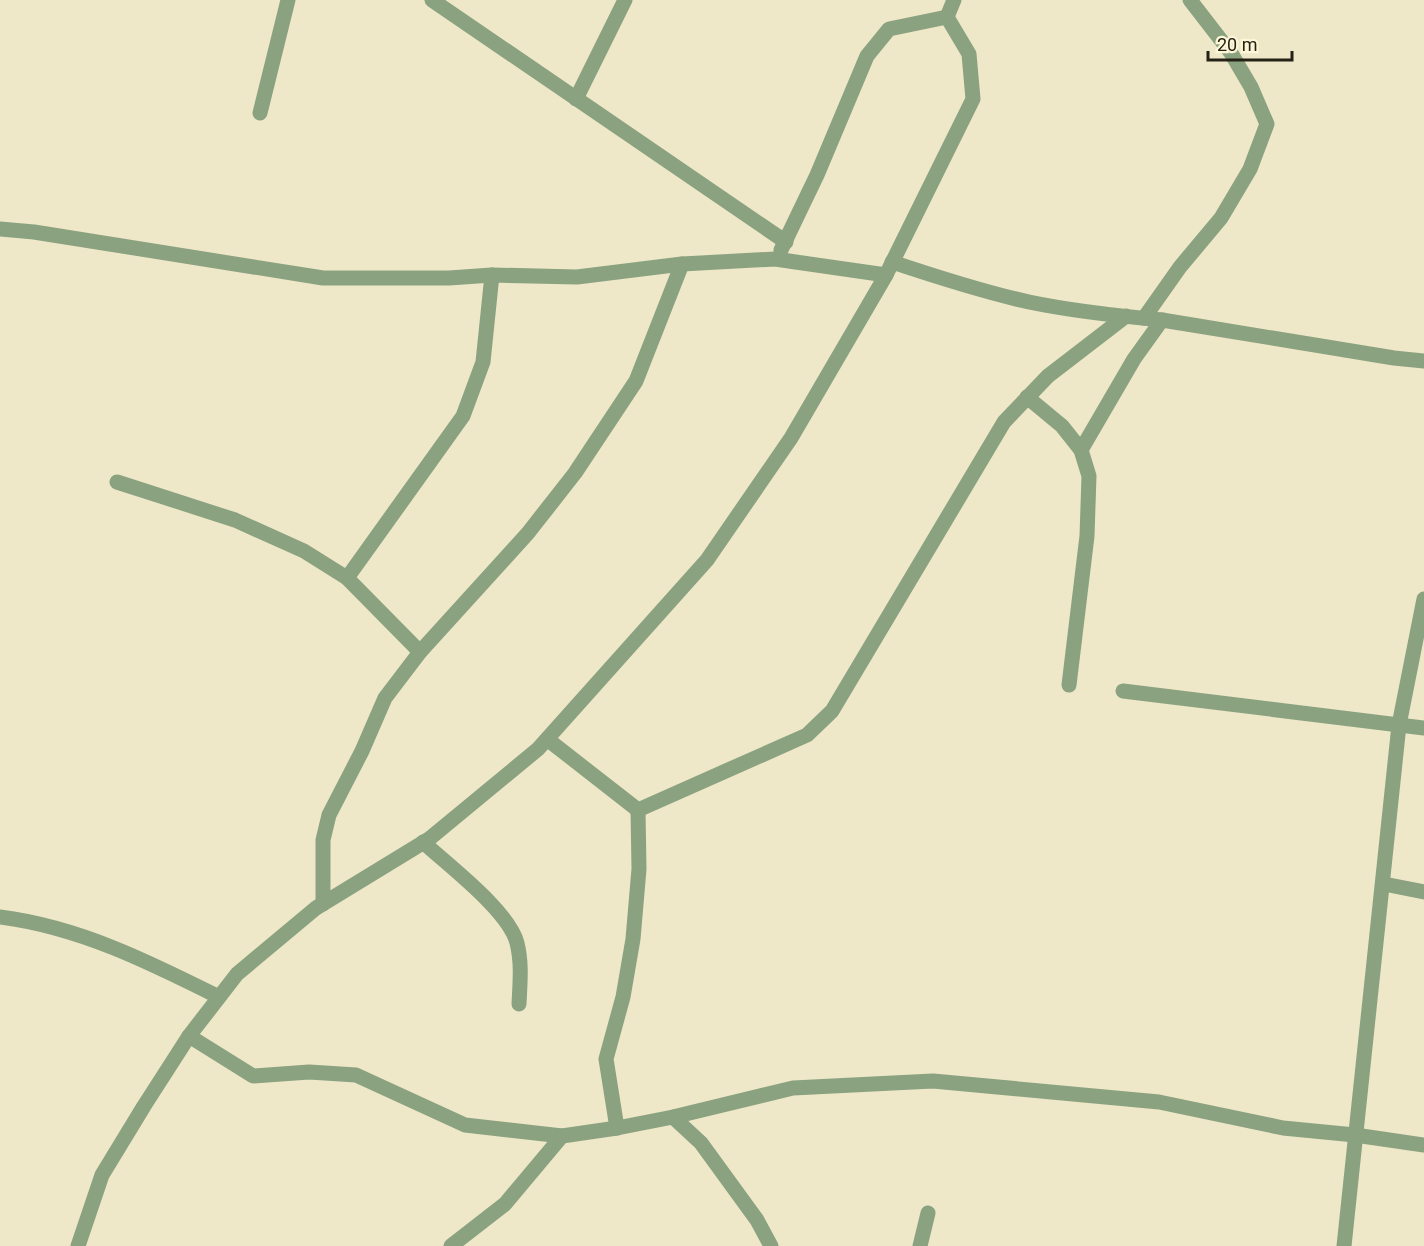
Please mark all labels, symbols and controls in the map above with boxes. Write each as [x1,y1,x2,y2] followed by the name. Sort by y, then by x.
[1208,24,1292,62] scale bar
[1217,34,1257,55] text: 20 m

